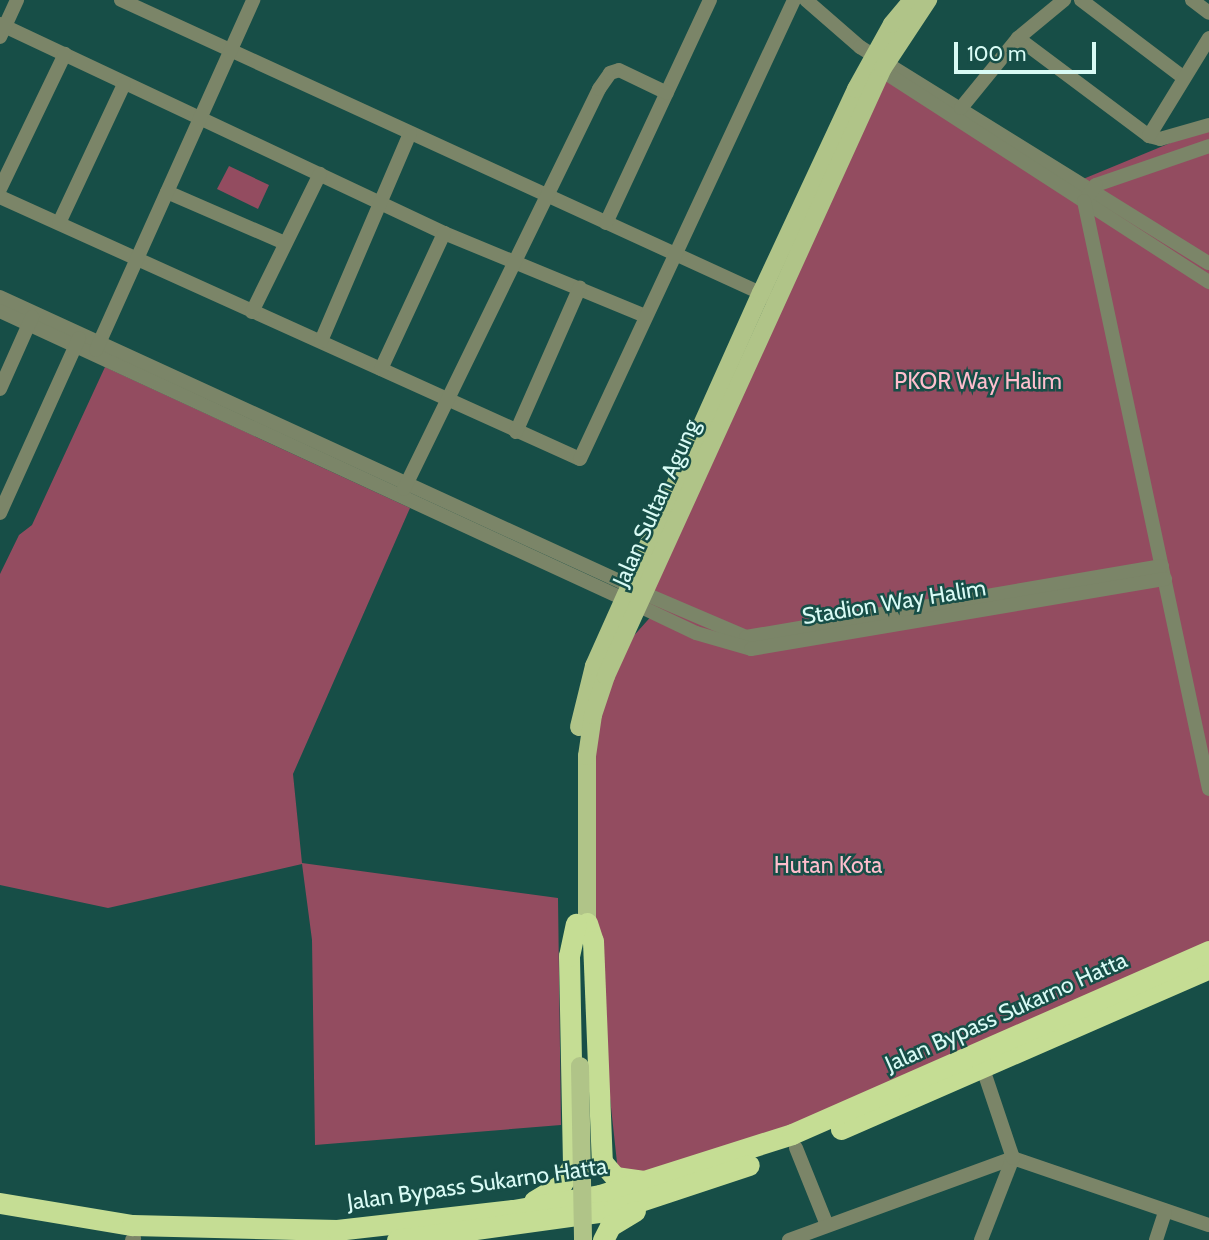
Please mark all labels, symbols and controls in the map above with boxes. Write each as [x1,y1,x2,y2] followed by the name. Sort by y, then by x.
[957,28,1099,72] scale bar
[967,41,1026,66] text: 100 m
[894,367,1062,395] park label: PKOR Way Halim
[607,415,705,591] street label: Jalan Sultan Agung
[800,574,988,630] street label: Stadion Way Halim
[774,851,882,879] park label: Hutan Kota
[881,946,1131,1078] street label: Jalan Bypass Sukarno Hatta
[345,1152,609,1216] street label: Jalan Bypass Sukarno Hatta

